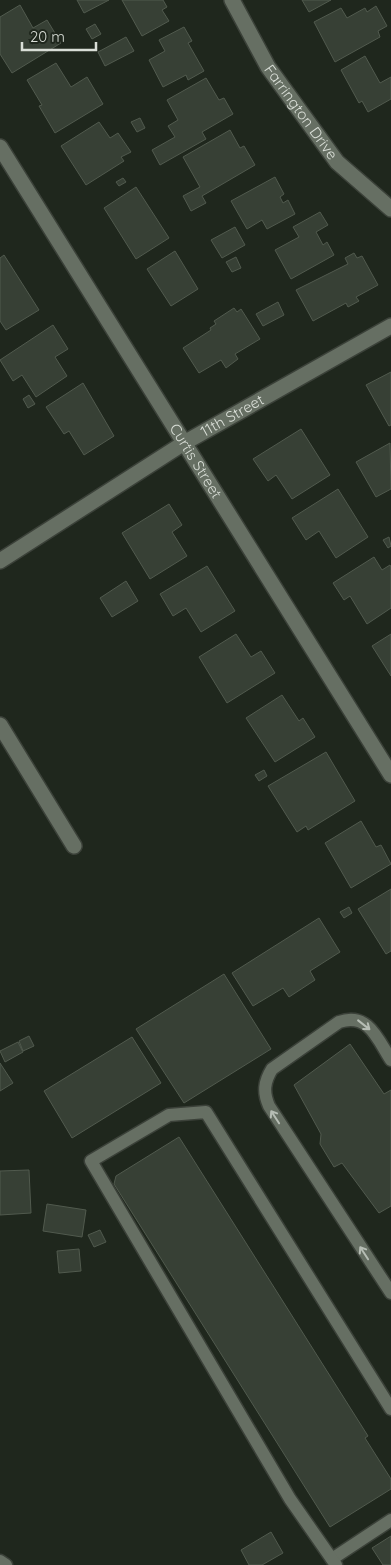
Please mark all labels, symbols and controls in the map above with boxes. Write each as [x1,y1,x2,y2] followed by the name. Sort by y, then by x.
[22,20,96,52] scale bar
[30,27,65,46] text: 20 m
[260,61,342,163] street label: Farrington Drive
[197,390,267,441] street label: 11th Street
[166,420,226,502] street label: Curtis Street
[357,1019,370,1030] one-way arrow
[270,1110,280,1124] one-way arrow
[359,1246,369,1260] one-way arrow

